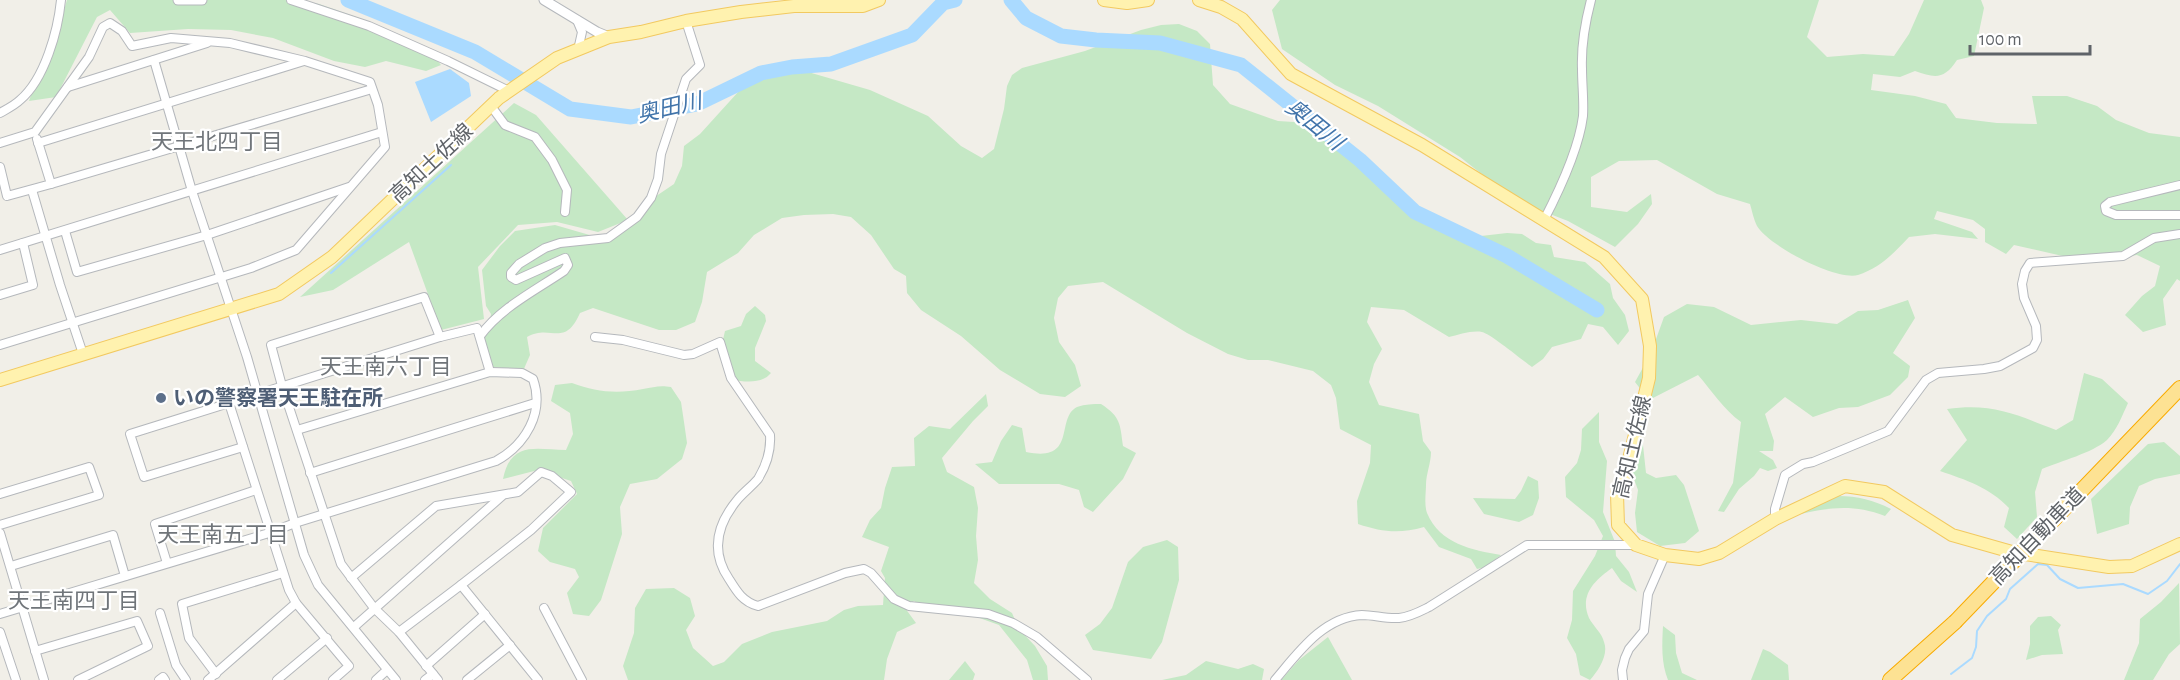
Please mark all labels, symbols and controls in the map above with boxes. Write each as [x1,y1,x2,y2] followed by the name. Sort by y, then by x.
[1970,18,2090,56] scale bar
[1979,31,2022,49] text: 100 m
[634,88,706,126] water label: 奥田川
[1282,95,1349,155] water label: 奥田川
[385,119,477,207] street label: 高知土佐線
[151,130,283,153] district label: 天王北四丁目
[320,355,452,378] district label: 天王南六丁目
[173,387,383,409] place label: いの警察署天王駐在所
[154,391,168,405] marker: いの警察署天王駐在所
[1609,393,1655,501] street label: 高知土佐線
[1985,483,2089,589] street label: 高知自動車道
[157,523,289,546] district label: 天王南五丁目
[8,589,140,612] district label: 天王南四丁目

